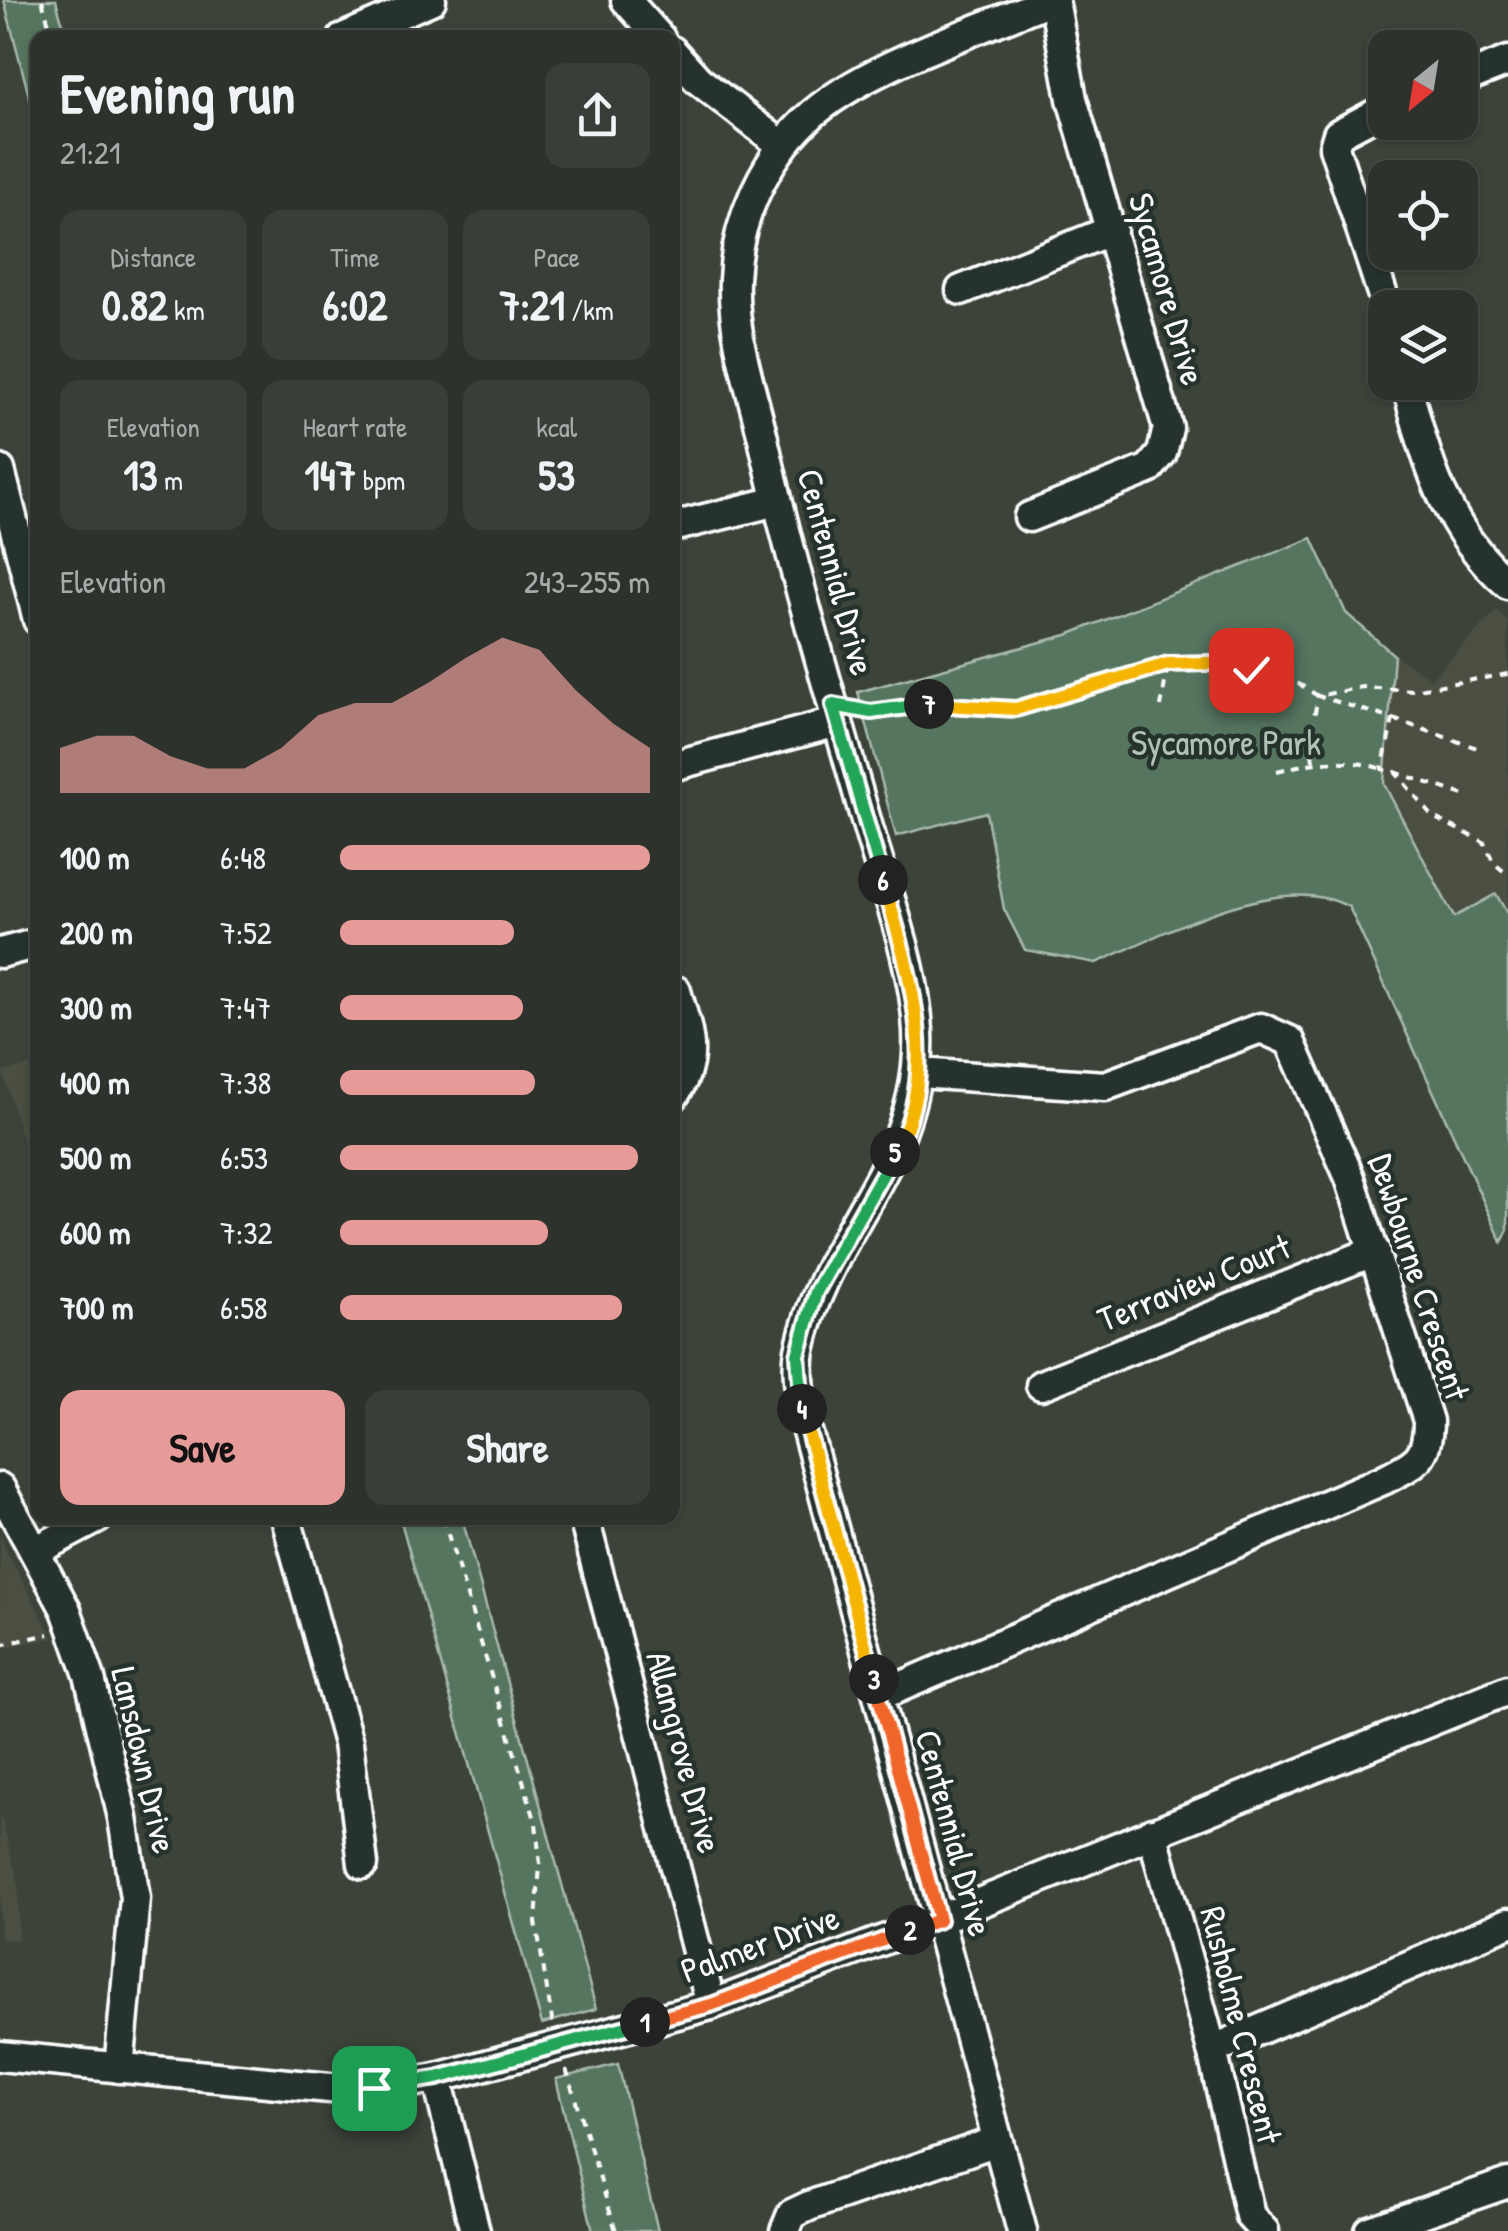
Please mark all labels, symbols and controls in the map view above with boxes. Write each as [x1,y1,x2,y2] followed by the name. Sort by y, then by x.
[1368,30,1478,140] north arrow
[1368,30,1478,400] map controls
[60,56,295,130] text: Evening run
[545,63,650,168] button: share
[60,131,121,174] text: 21:21
[1368,160,1478,270] button: locate
[1118,188,1217,390] street label: Sycamore Drive
[111,238,196,276] text: Distance
[330,238,380,276] text: Time
[533,238,580,276] text: Pace
[102,276,168,333] text: 0.82
[323,276,387,333] text: 6:02
[499,276,565,333] text: 7:21
[1368,290,1478,400] button: layers
[168,291,205,329] text: km
[565,291,614,329] text: /km
[107,408,200,446] text: Elevation
[303,408,407,446] text: Heart rate
[536,408,577,446] text: kcal
[124,446,158,503] text: 13
[305,446,356,503] text: 147
[538,446,575,503] text: 53
[158,461,183,499] text: m
[356,461,405,499] text: bpm
[786,464,887,680] street label: Centennial Drive
[60,560,166,603] text: Elevation
[524,560,650,603] text: 243–255 m
[1209,628,1294,713] pin
[1224,643,1279,698] icon: check
[904,679,954,729] pin: 7
[922,685,936,723] text: 7
[1131,719,1321,766] park label: Sycamore Park
[60,836,129,879] text: 100 m
[220,836,266,879] text: 6:48
[858,855,908,905] pin: 6
[877,861,889,899] text: 6
[60,911,133,954] text: 200 m
[220,911,272,954] text: 7:52
[60,986,132,1029] text: 300 m
[220,986,271,1029] text: 7:47
[60,1061,130,1104] text: 400 m
[220,1061,271,1104] text: 7:38
[870,1127,920,1177] pin: 5
[889,1133,901,1171] text: 5
[60,1136,131,1179] text: 500 m
[220,1136,268,1179] text: 6:53
[1358,1148,1482,1407] street label: Dewbourne Crescent
[60,1211,131,1254] text: 600 m
[220,1211,273,1254] text: 7:32
[1091,1222,1298,1342] street label: Terraview Court
[60,1286,134,1329] text: 700 m
[220,1286,268,1329] text: 6:58
[777,1384,827,1434] pin: 4
[60,1390,345,1505] button: Save
[365,1390,650,1505] button: Share
[797,1390,807,1428] text: 4
[635,1646,734,1858] street label: Allangrove Drive
[849,1654,899,1704] pin: 3
[868,1660,880,1698] text: 3
[100,1662,189,1858] street label: Lansdown Drive
[904,1725,1005,1941] street label: Centennial Drive
[674,1893,845,1994] street label: Palmer Drive
[1189,1901,1294,2149] street label: Rusholme Crescent
[885,1905,935,1955] pin: 2
[903,1911,917,1949] text: 2
[620,1997,670,2047] pin: 1
[640,2003,650,2041] text: 1
[332,2046,417,2131] pin
[347,2061,402,2116] icon: arrive

